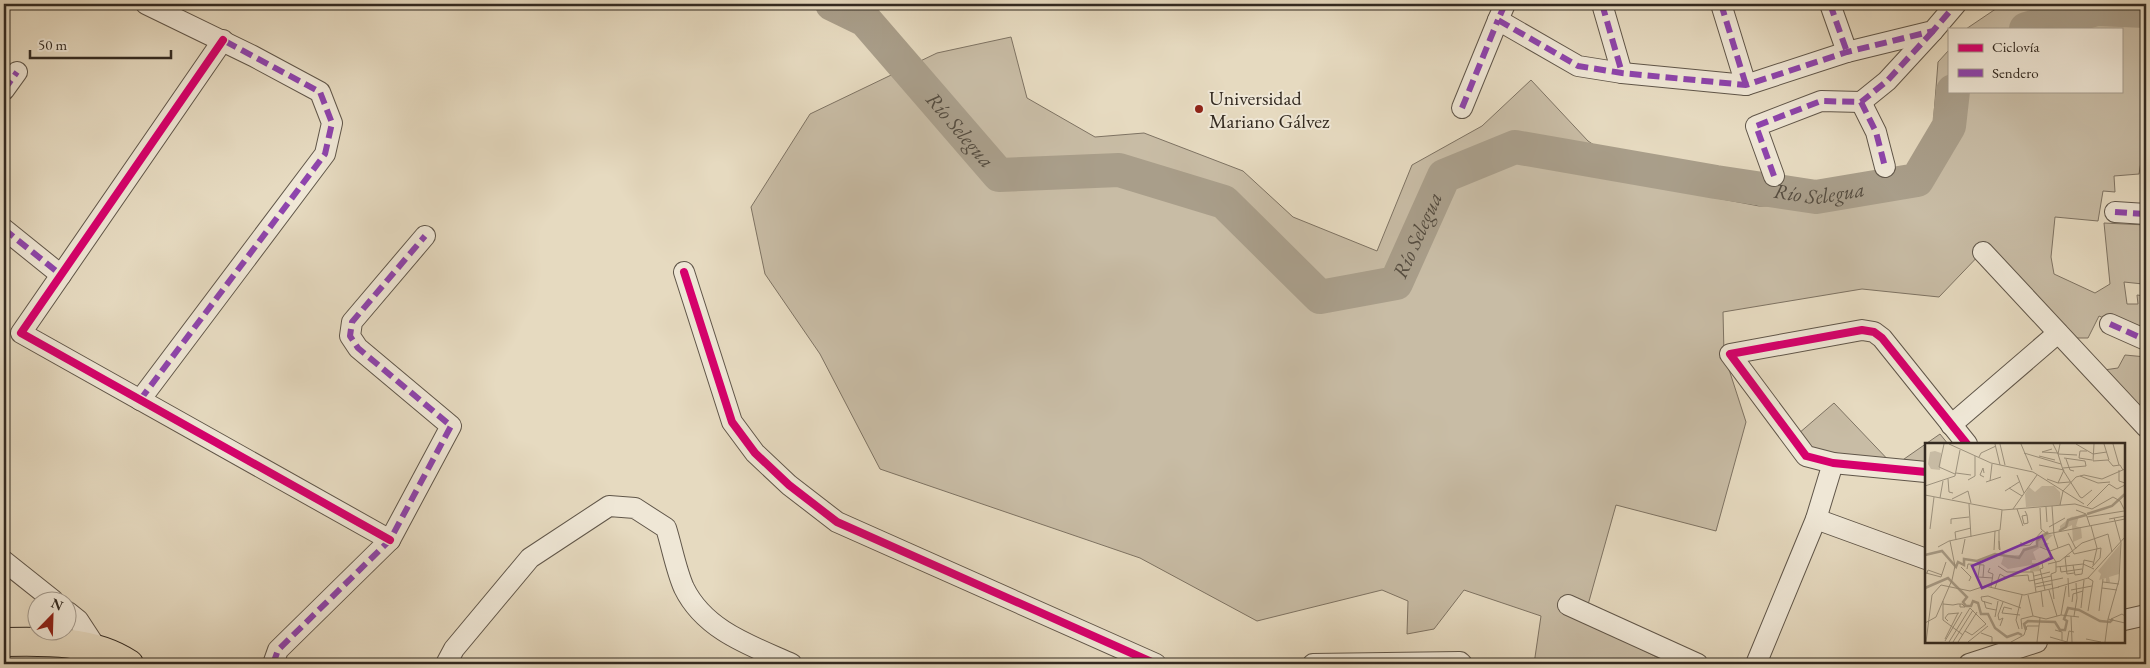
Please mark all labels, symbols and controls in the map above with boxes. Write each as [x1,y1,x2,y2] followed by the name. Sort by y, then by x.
[30,28,171,60] scale bar
[1948,28,2122,92] legend
[38,35,67,54] text: 50 m
[1992,37,2039,56] text: Ciclovía
[1992,63,2039,82] text: Sendero
[1209,85,1330,134] place label: Universidad Mariano Gálvez
[920,86,1001,173] water label: Río Selegua
[1193,103,1205,115] marker: Universidad Mariano Gálvez
[1772,175,1866,210] water label: Río Selegua
[1386,188,1448,283] water label: Río Selegua
[1925,443,2125,643] inset map
[28,590,78,640] north arrow
[48,594,66,615] text: N

